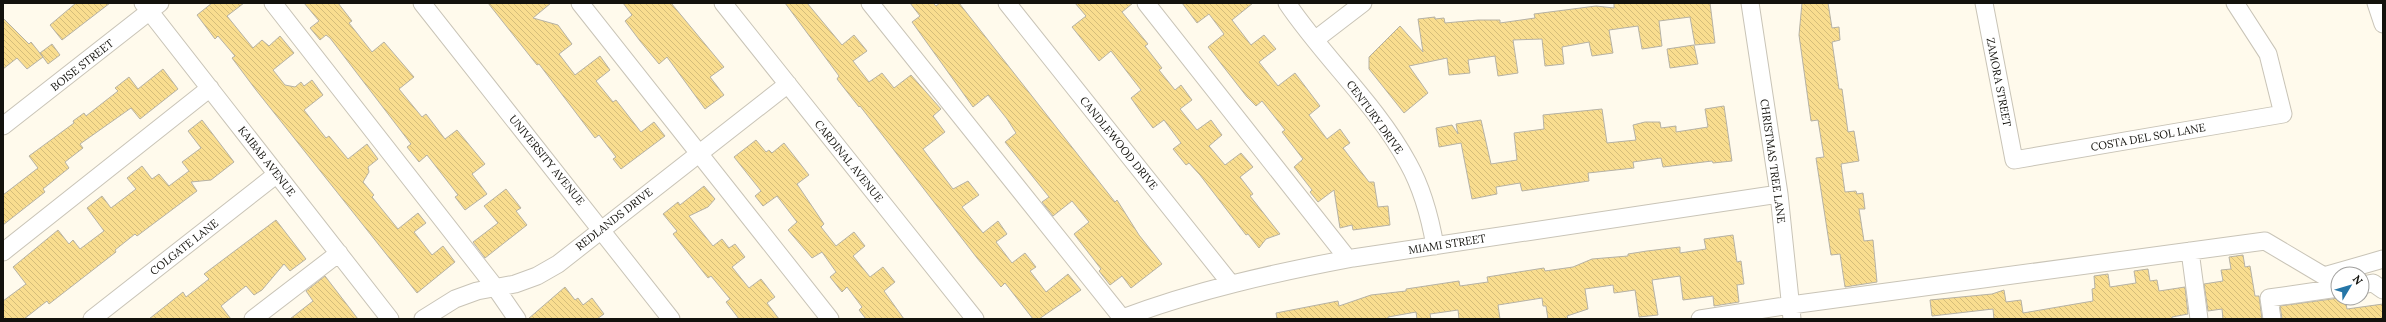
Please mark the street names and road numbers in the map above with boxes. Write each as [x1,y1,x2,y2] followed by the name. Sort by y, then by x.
[48,36,116,94] street label: BOISE STREET
[1984,36,2014,128] street label: ZAMORA STREET
[1344,77,1406,157] street label: CENTURY DRIVE
[1077,93,1161,193] street label: CANDLEWOOD DRIVE
[1757,98,1789,224] street label: CHRISTMAS TREE LANE
[506,112,588,208] street label: UNIVERSITY AVENUE
[812,117,887,205] street label: CARDINAL AVENUE
[2090,120,2207,154] street label: COSTA DEL SOL LANE
[235,123,299,199] street label: KAIBAB AVENUE
[573,185,655,253] street label: REDLANDS DRIVE
[147,216,221,278] street label: COLGATE LANE
[1407,231,1487,257] street label: MIAMI STREET

